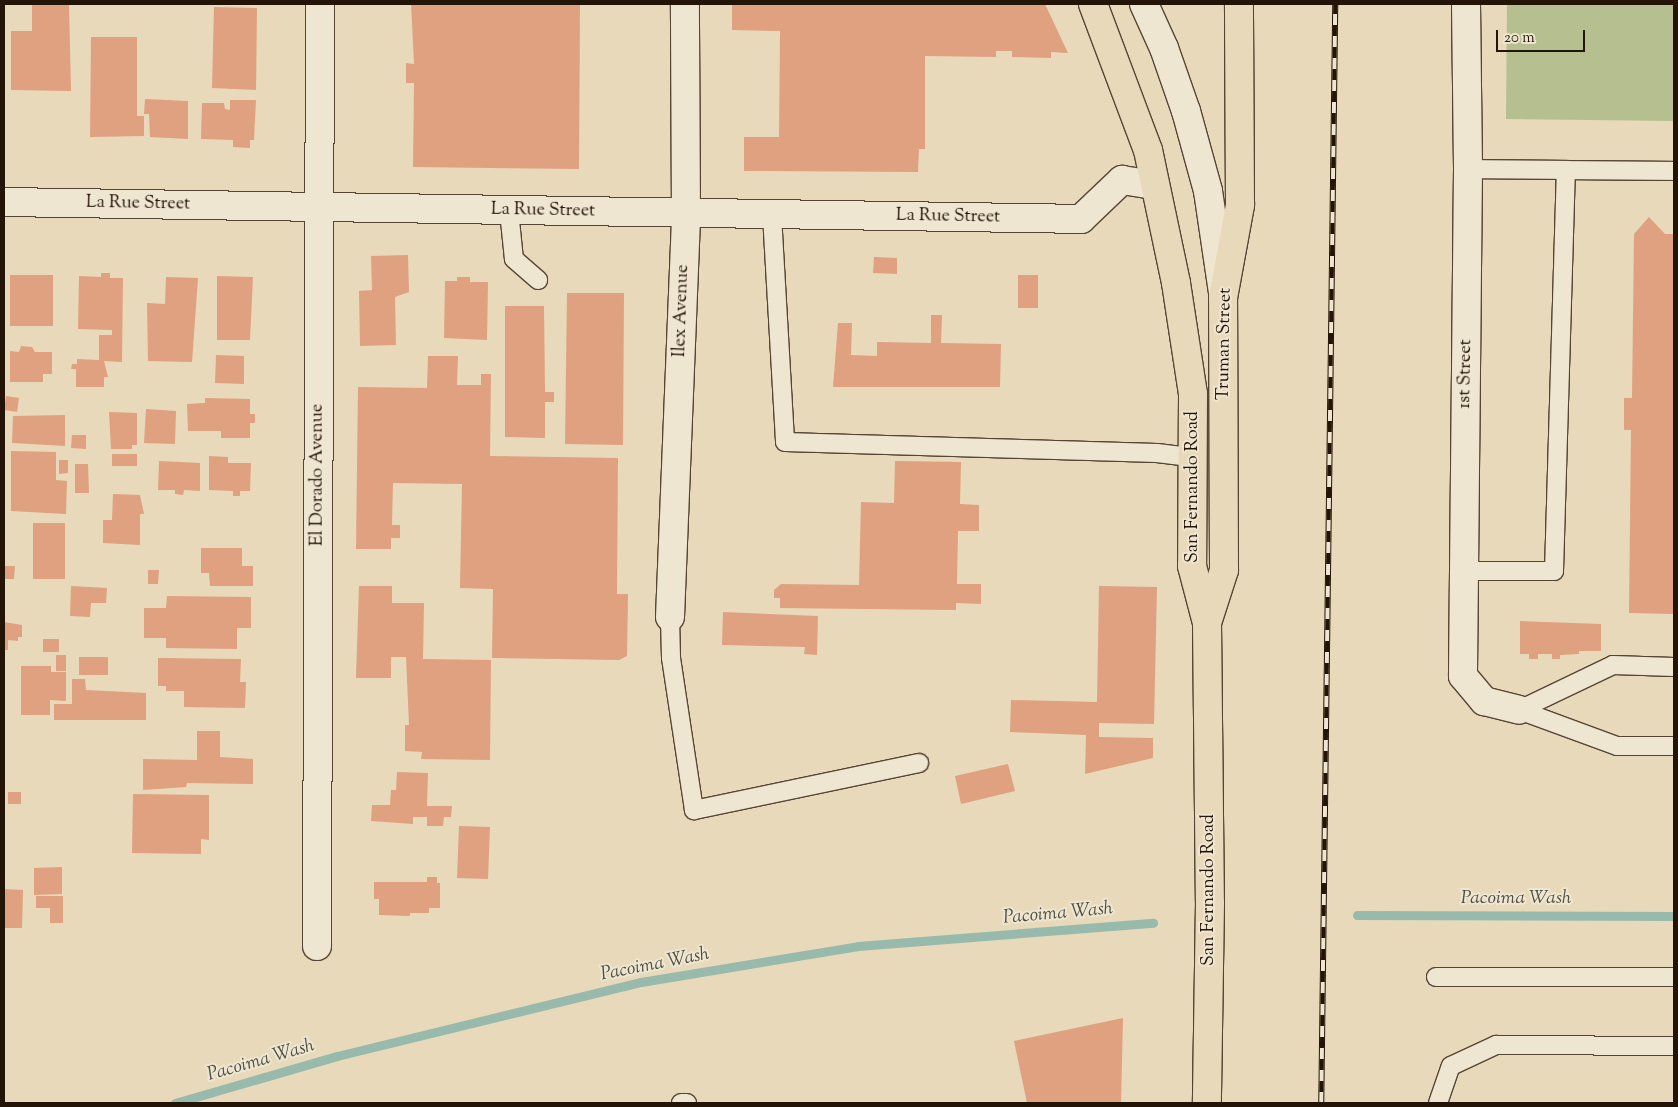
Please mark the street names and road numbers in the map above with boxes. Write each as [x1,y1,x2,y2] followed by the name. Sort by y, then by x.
[86,192,190,216] street label: La Rue Street
[491,199,595,223] street label: La Rue Street
[896,205,1000,229] street label: La Rue Street
[670,264,694,358] street label: Ilex Avenue
[1213,288,1237,400] street label: Truman Street
[1455,339,1477,409] street label: 1st Street
[307,404,329,546] street label: El Dorado Avenue
[1182,411,1204,563] street label: San Fernando Road
[1198,814,1220,966] street label: San Fernando Road

